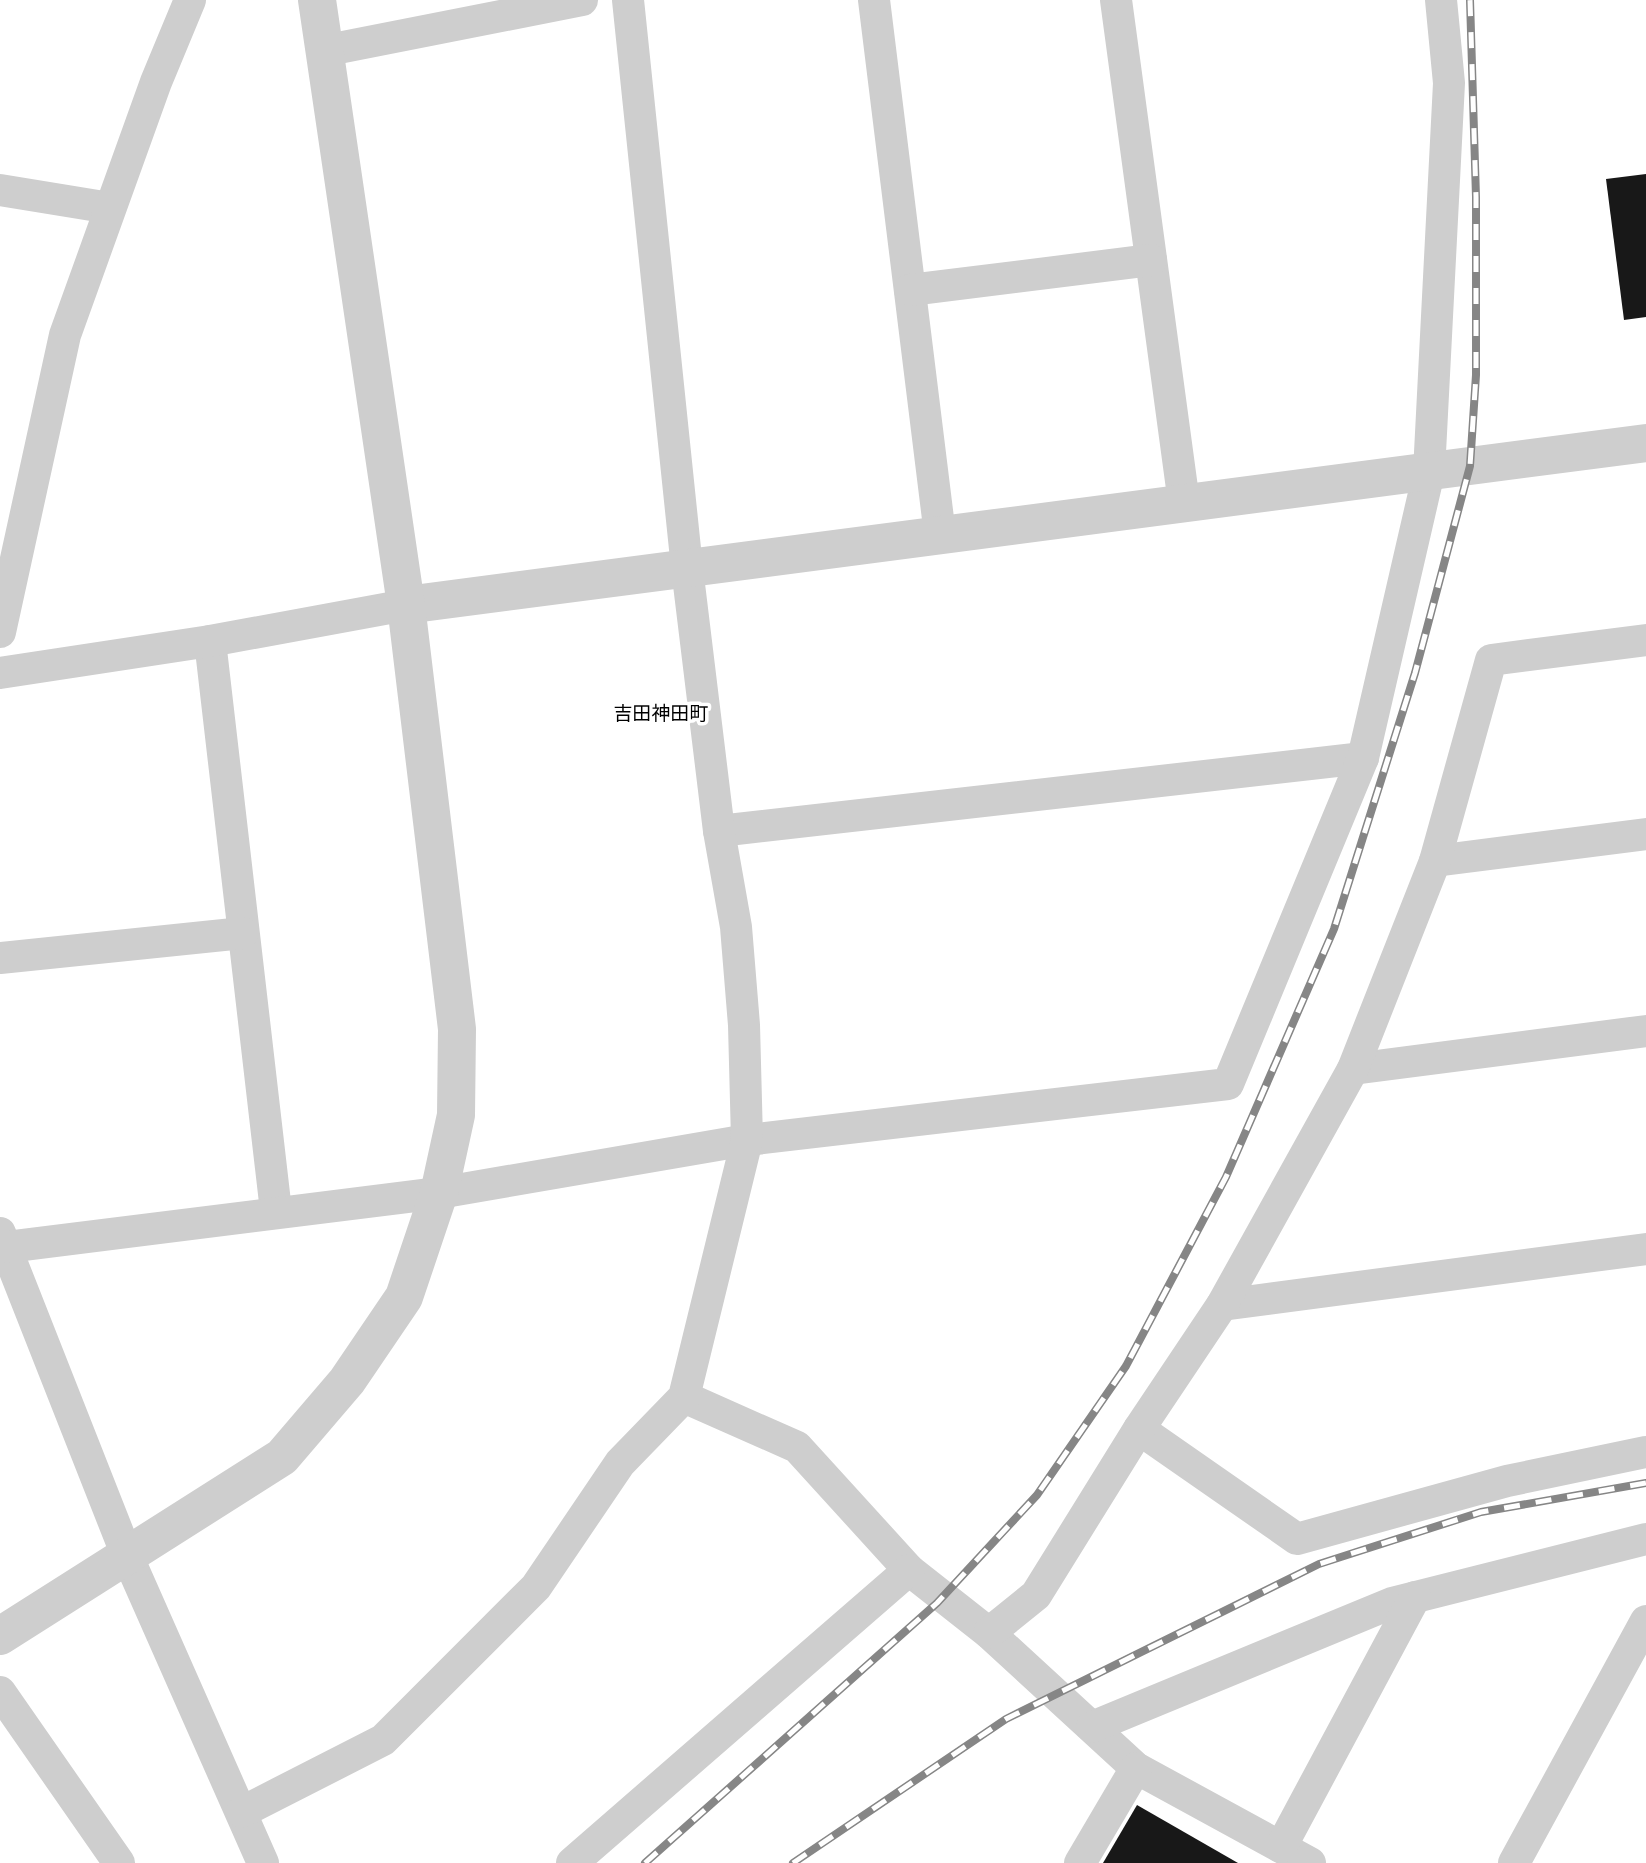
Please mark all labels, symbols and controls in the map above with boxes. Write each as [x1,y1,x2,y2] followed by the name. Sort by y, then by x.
[613,701,709,725] district label: 吉田神田町

